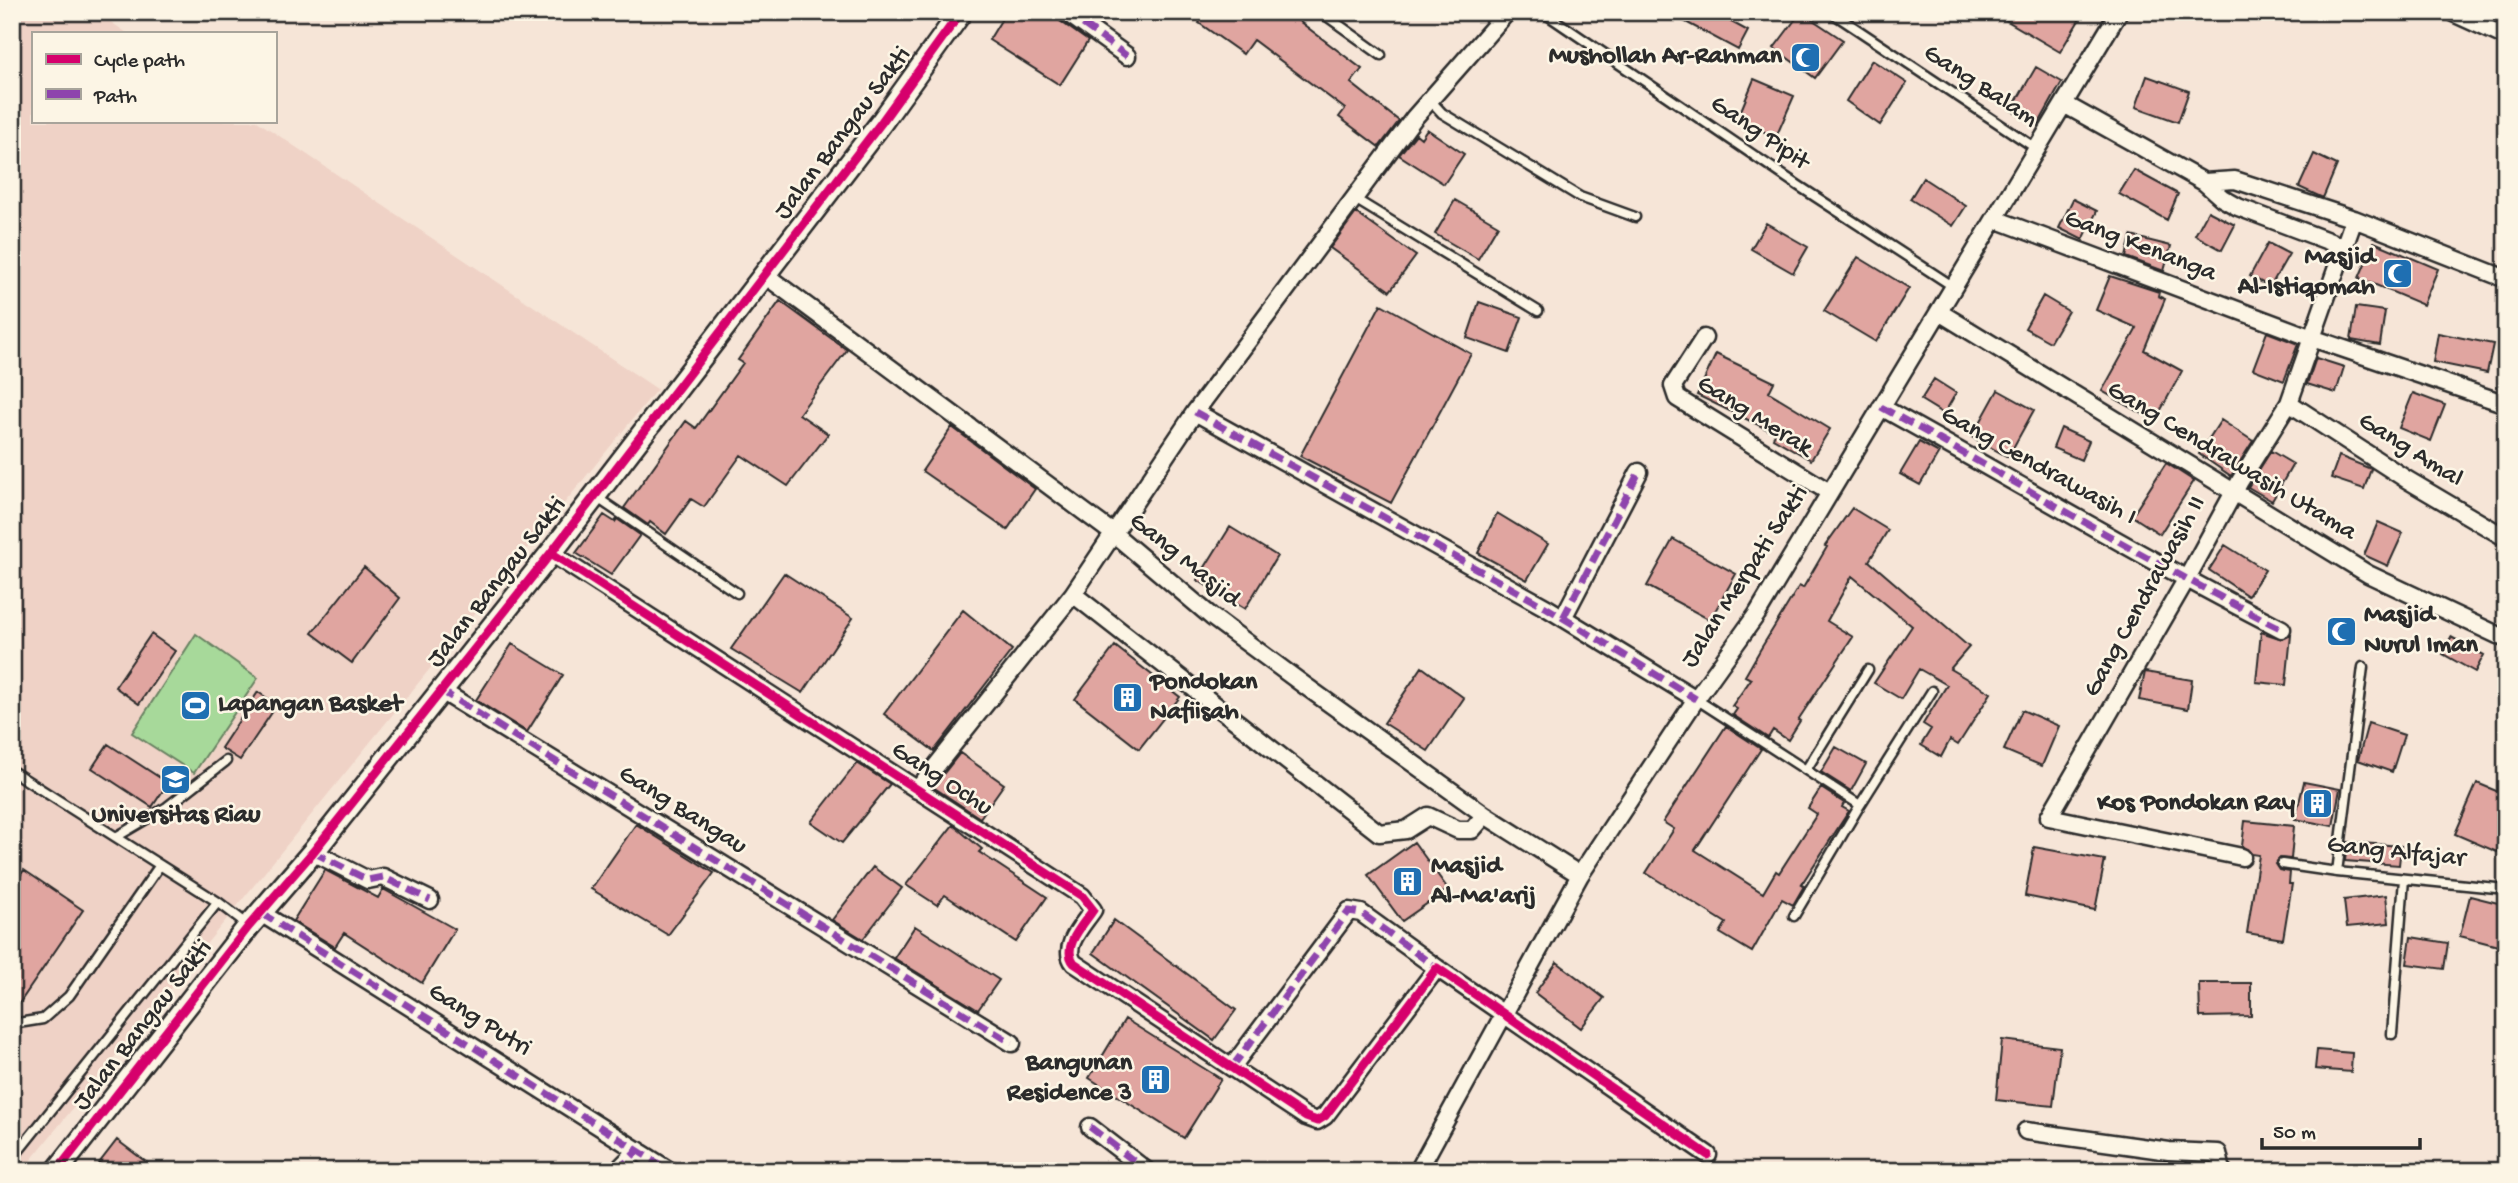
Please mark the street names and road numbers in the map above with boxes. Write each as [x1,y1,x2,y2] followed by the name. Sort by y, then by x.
[1917,38,2043,136] street label: Gang Balam
[769,41,919,227] street label: Jalan Bangau Sakti
[1703,90,1817,180] street label: Gang Pipit
[2060,204,2222,291] street label: Gang Kenanga
[1690,369,1820,466] street label: Gang Merak
[2101,375,2363,550] street label: Gang Cendrawasih Utama
[1935,400,2141,534] street label: Gang Cendrawasih I
[2352,407,2468,495] street label: Gang Amal
[1675,480,1817,674] street label: Jalan Merpati Sakti
[421,491,575,675] street label: Jalan Bangau Sakti
[2078,491,2214,703] street label: Gang Cendrawasih II
[1122,507,1247,617] street label: Gang Masjid
[884,736,998,824] street label: Gang Ochu
[612,759,752,863] street label: Gang Bangau
[2325,830,2469,876] street label: Gang Alfajar
[67,934,221,1118] street label: Jalan Bangau Sakti
[422,977,536,1065] street label: Gang Putri

